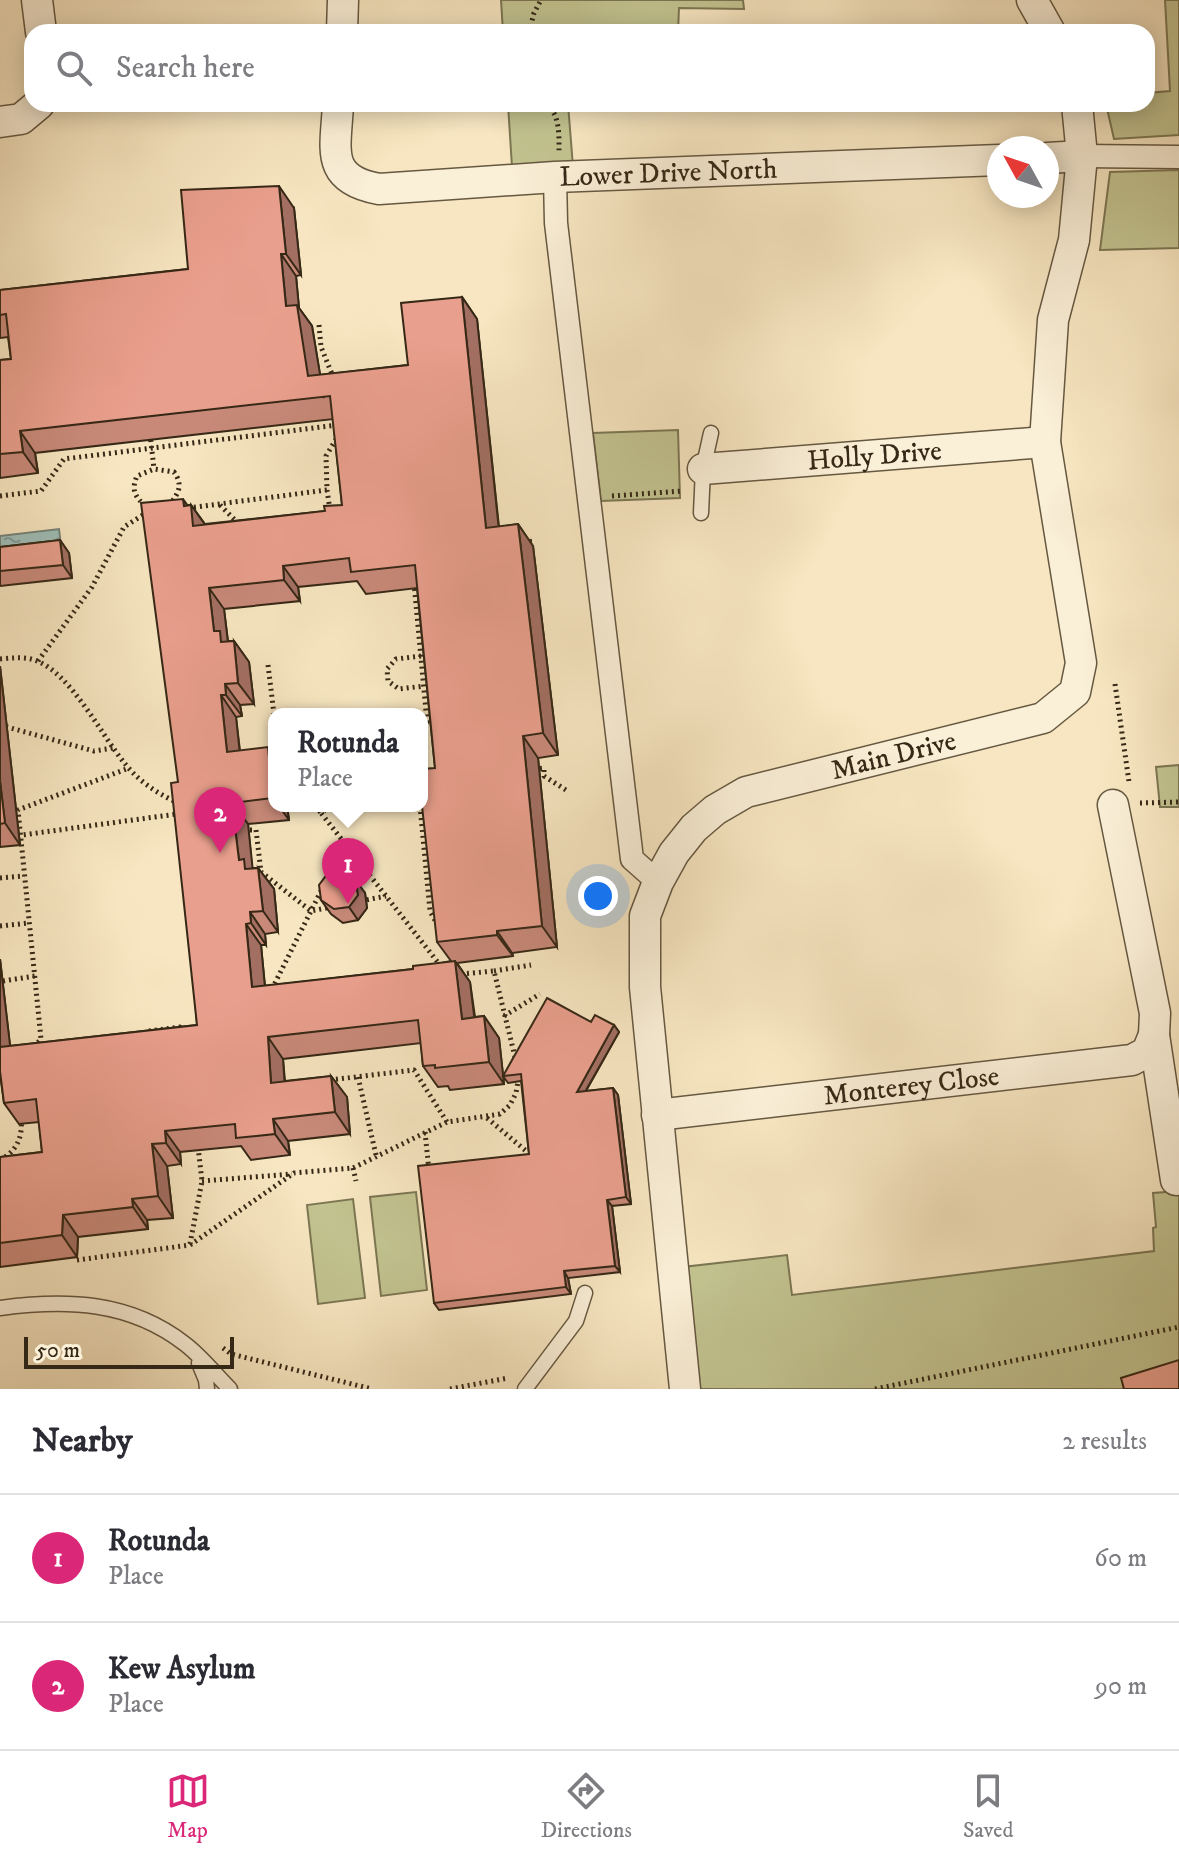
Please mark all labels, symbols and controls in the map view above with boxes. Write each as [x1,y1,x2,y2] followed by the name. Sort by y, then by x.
[24,24,1155,112] search box
[52,46,96,90] icon: search
[116,50,255,87] text: Search here
[987,136,1059,208] north arrow
[559,151,778,194] street label: Lower Drive North
[806,433,943,478] street label: Holly Drive
[268,708,428,812] popup
[827,723,960,788] street label: Main Drive
[297,725,399,762] text: Rotunda
[297,762,353,795] text: Place
[194,787,246,853] pin: 2
[322,838,374,904] pin: 1
[578,876,618,916] your location
[822,1058,1001,1113] street label: Monterey Close
[24,1333,234,1369] scale bar
[36,1337,80,1364] text: 50 m
[32,1420,133,1462] text: Nearby
[1062,1425,1147,1458] text: 2 results
[108,1523,210,1560] text: Rotunda
[53,1542,63,1575] text: 1
[1094,1542,1147,1575] text: 60 m
[108,1560,164,1593] text: Place
[108,1651,256,1688] text: Kew Asylum
[52,1670,64,1703] text: 2
[1095,1670,1147,1703] text: 90 m
[108,1688,164,1721] text: Place
[166,1769,210,1844] tab: Map
[541,1769,632,1844] tab: Directions
[963,1769,1013,1844] tab: Saved

